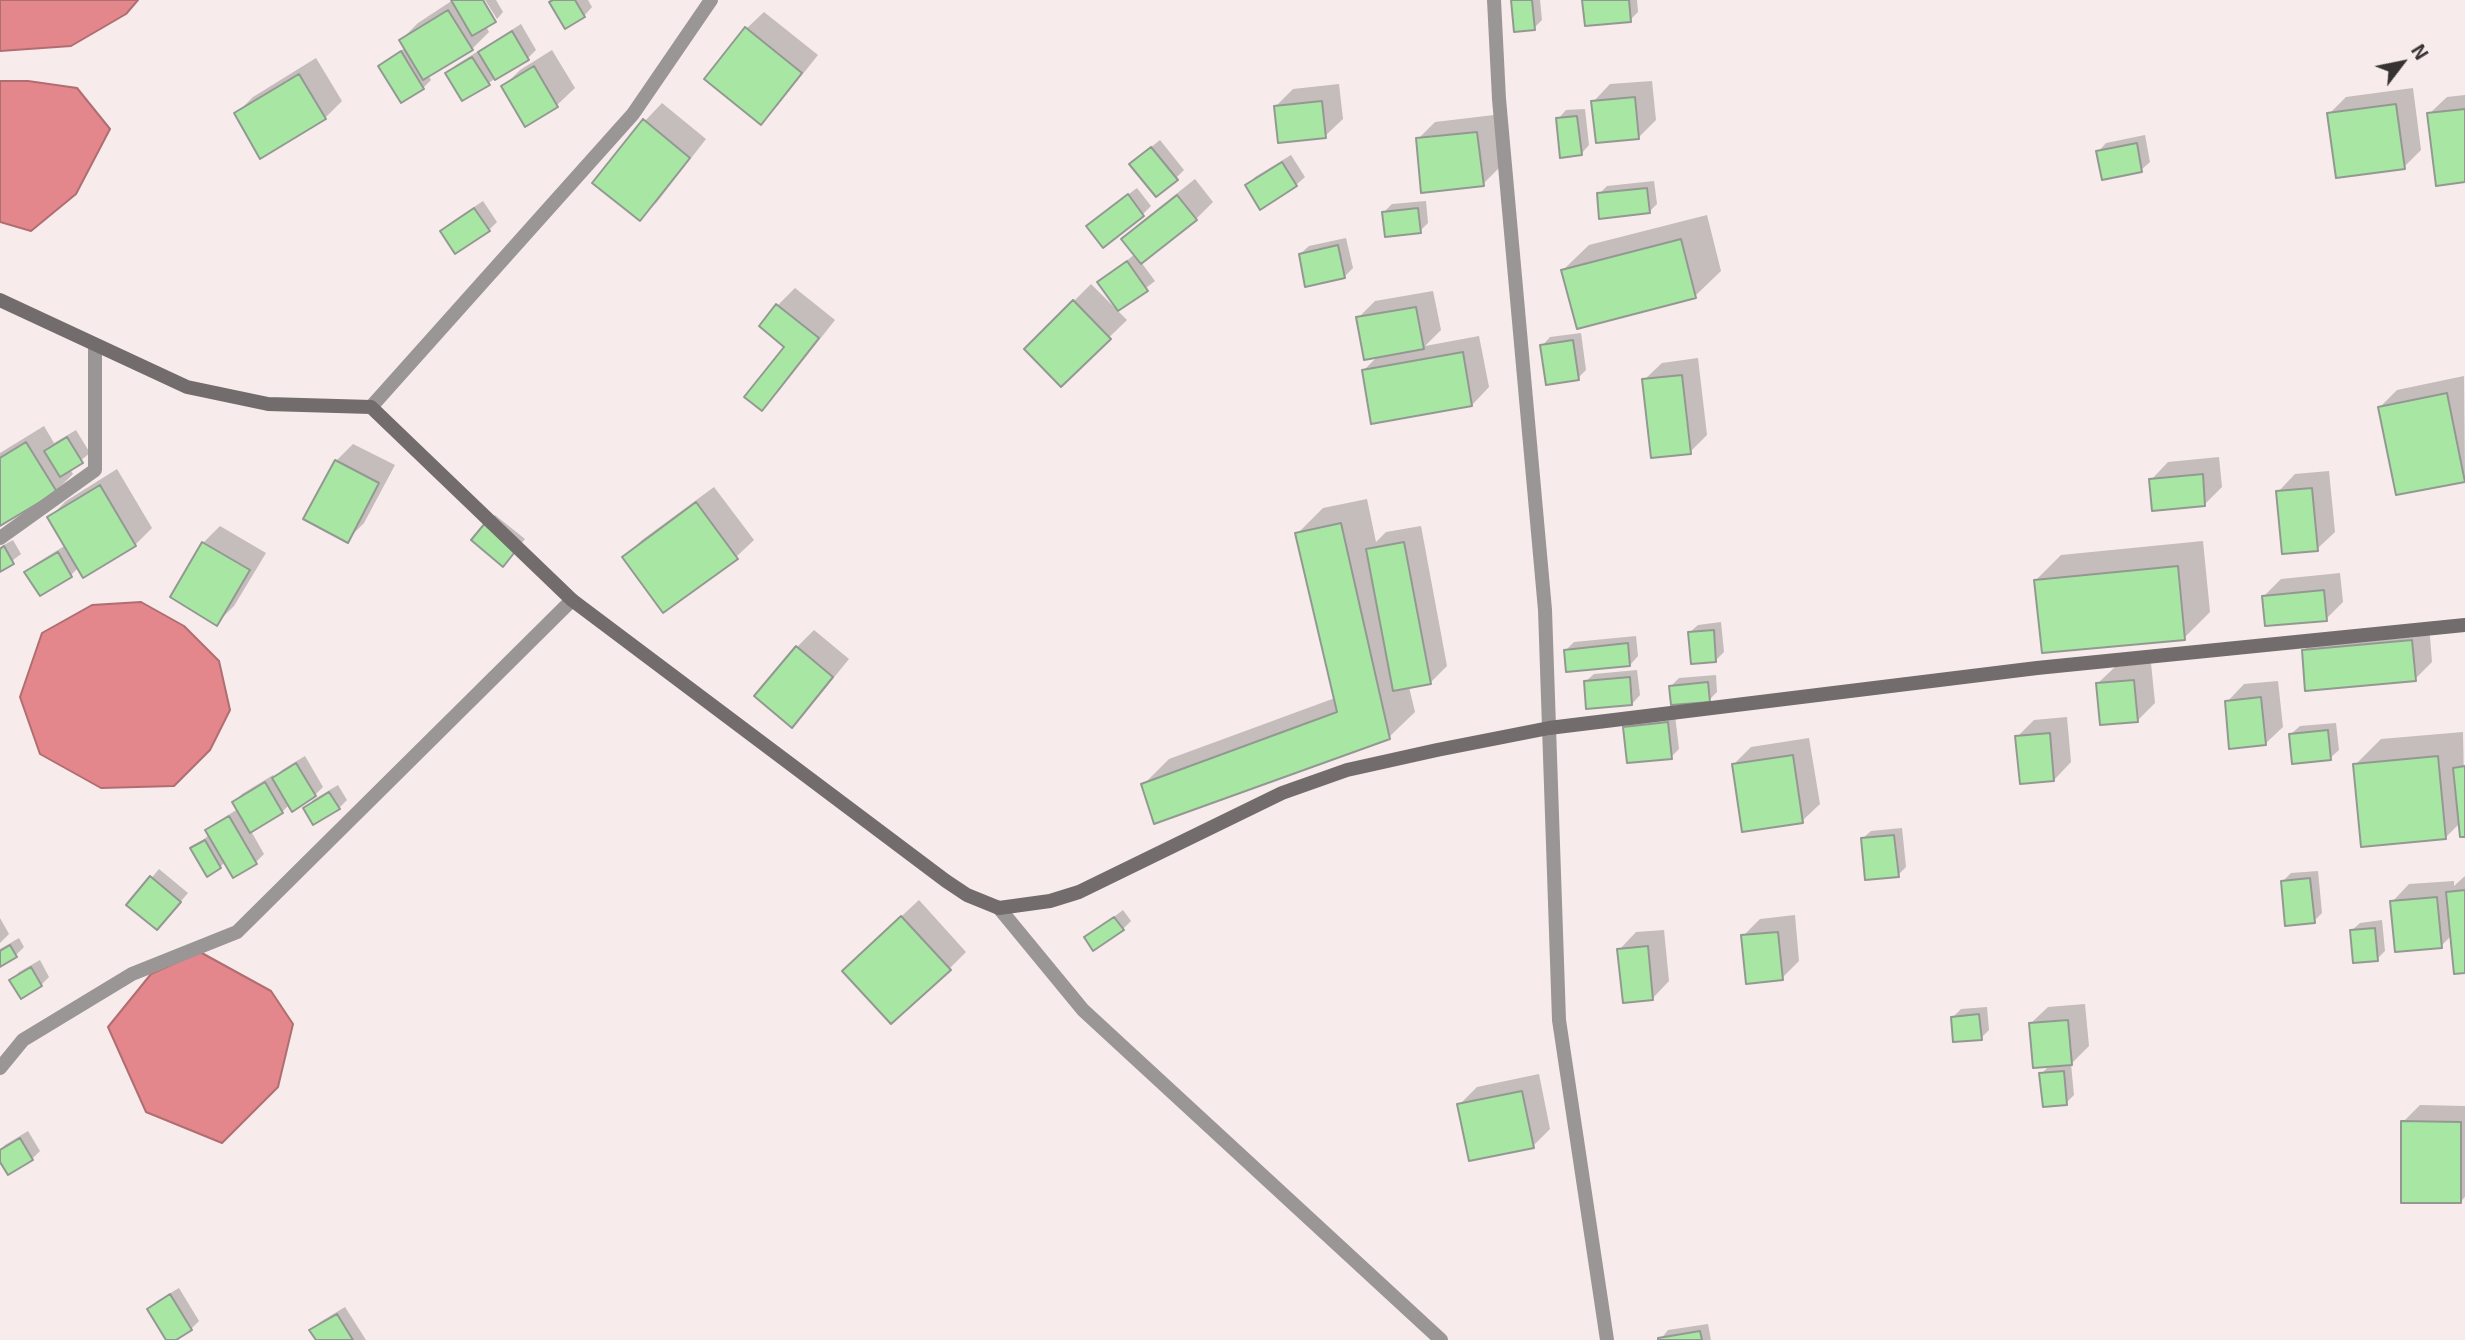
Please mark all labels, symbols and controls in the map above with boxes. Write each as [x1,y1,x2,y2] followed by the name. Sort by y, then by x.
[2367,28,2437,98] north arrow
[2407,40,2434,64] text: N

